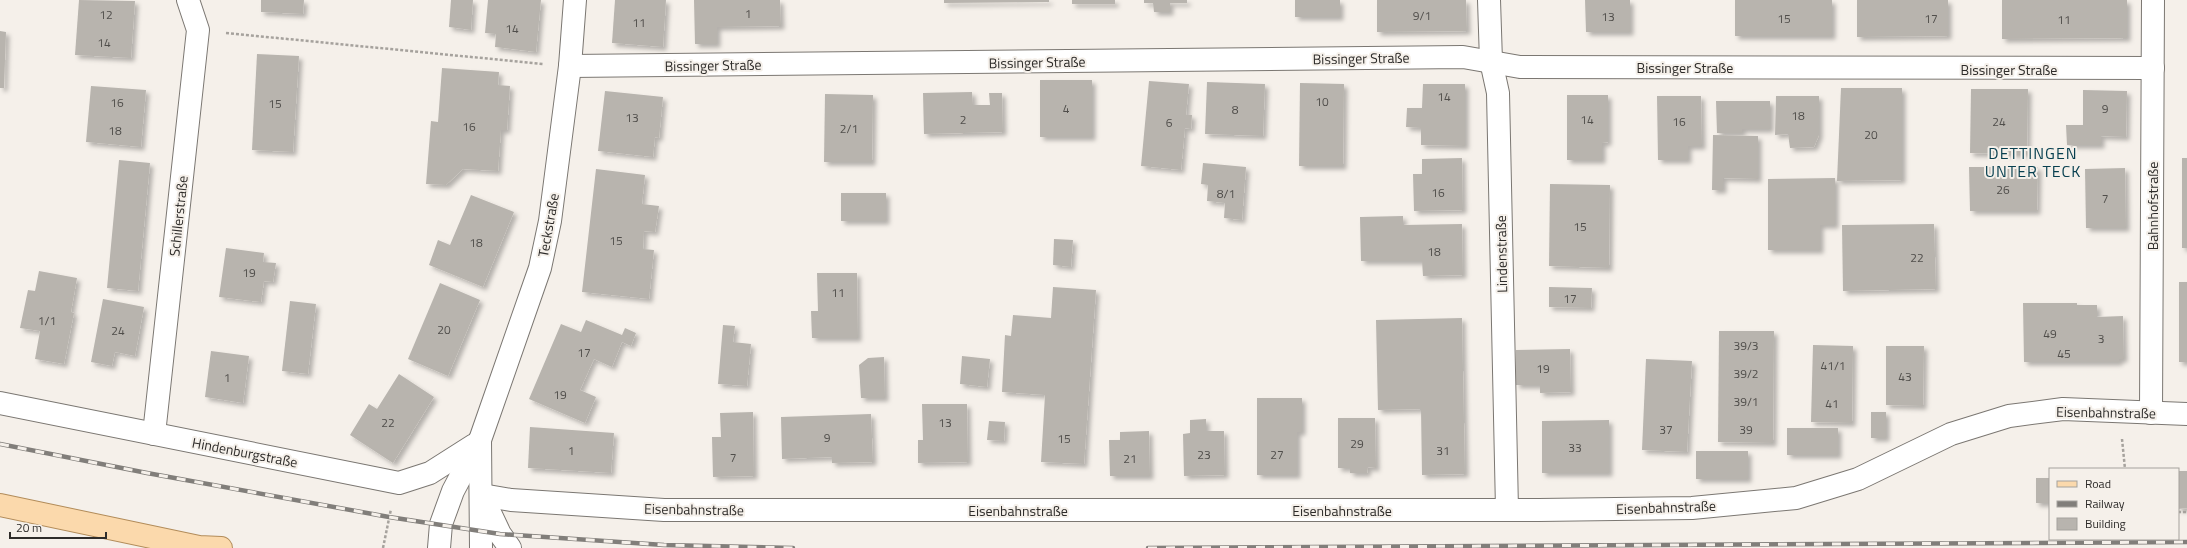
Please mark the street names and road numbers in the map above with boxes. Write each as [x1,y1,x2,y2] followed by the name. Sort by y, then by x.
[1312,47,1410,69] street label: Bissinger Straße
[988,51,1086,73] street label: Bissinger Straße
[664,54,762,76] street label: Bissinger Straße
[1637,57,1733,78] street label: Bissinger Straße
[1961,59,2057,80] street label: Bissinger Straße
[2142,162,2163,250] street label: Bahnhofstraße
[163,175,193,257] street label: Schillerstraße
[532,191,564,259] street label: Teckstraße
[1490,215,1512,293] street label: Lindenstraße
[2056,401,2156,423] street label: Eisenbahnstraße
[190,431,300,473] street label: Hindenburgstraße
[1616,495,1716,519] street label: Eisenbahnstraße
[644,498,744,520] street label: Eisenbahnstraße
[968,500,1068,521] street label: Eisenbahnstraße
[1292,500,1392,521] street label: Eisenbahnstraße

